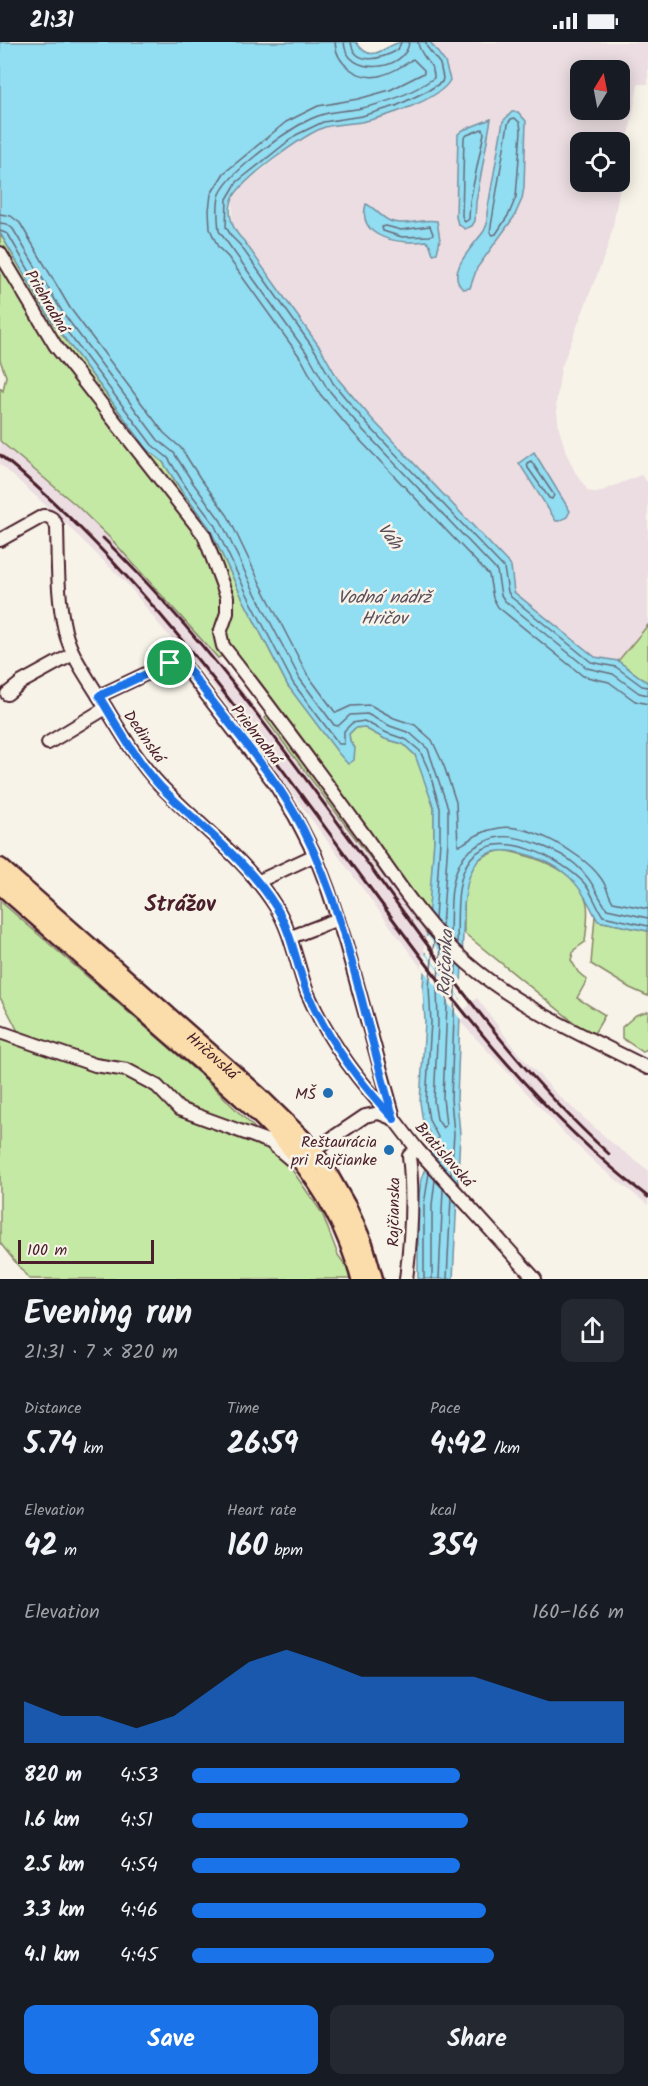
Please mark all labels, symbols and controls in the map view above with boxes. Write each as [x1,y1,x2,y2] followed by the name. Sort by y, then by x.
[30,4,74,39] text: 21:31
[570,60,630,120] north arrow
[570,60,630,192] map controls
[570,132,630,192] button: locate
[18,265,76,340] street label: Priehradná
[369,517,409,558] water label: Váh
[338,584,435,634] water label: Vodná nádrž Hričov
[144,637,195,688] pin
[153,646,186,679] icon: arrive
[224,699,288,772] street label: Priehradná
[116,705,172,770] street label: Dedinská
[145,888,216,923] district label: Strážov
[430,928,463,997] water label: Rajčanka
[180,1026,245,1087] street label: Hričovská
[295,1082,318,1107] place label: MŠ
[321,1086,335,1100] marker: MŠ
[408,1117,480,1194] street label: Bratislavská
[290,1130,377,1173] place label: Reštaurácia pri Rajčianke
[382,1143,396,1157] marker: Reštaurácia pri Rajčianke
[381,1177,408,1247] street label: Rajčianska
[18,1237,154,1264] scale bar
[27,1238,67,1263] text: 100 m
[24,1288,192,1341] text: Evening run
[561,1299,624,1362] button: share
[24,1337,178,1369] text: 21:31 · 7 × 820 m
[24,1396,82,1421] text: Distance
[227,1396,259,1421] text: Time
[430,1396,461,1421] text: Pace
[24,1421,77,1469] text: 5.74
[227,1421,299,1469] text: 26:59
[430,1421,488,1469] text: 4:42
[77,1436,103,1461] text: km
[488,1436,520,1461] text: /km
[24,1498,85,1523] text: Elevation
[227,1498,297,1523] text: Heart rate
[430,1498,456,1523] text: kcal
[24,1523,58,1571] text: 42
[227,1523,268,1571] text: 160
[430,1523,478,1571] text: 354
[58,1538,77,1563] text: m
[268,1538,303,1563] text: bpm
[24,1597,100,1629] text: Elevation
[532,1597,624,1629] text: 160–166 m
[24,1760,82,1792] text: 820 m
[120,1760,158,1792] text: 4:53
[24,1805,80,1837] text: 1.6 km
[120,1805,153,1837] text: 4:51
[24,1850,84,1882] text: 2.5 km
[120,1850,158,1882] text: 4:54
[24,1895,85,1927] text: 3.3 km
[120,1895,158,1927] text: 4:46
[24,1940,80,1972] text: 4.1 km
[120,1940,158,1972] text: 4:45
[24,2005,318,2074] button: Save
[330,2005,624,2074] button: Share

